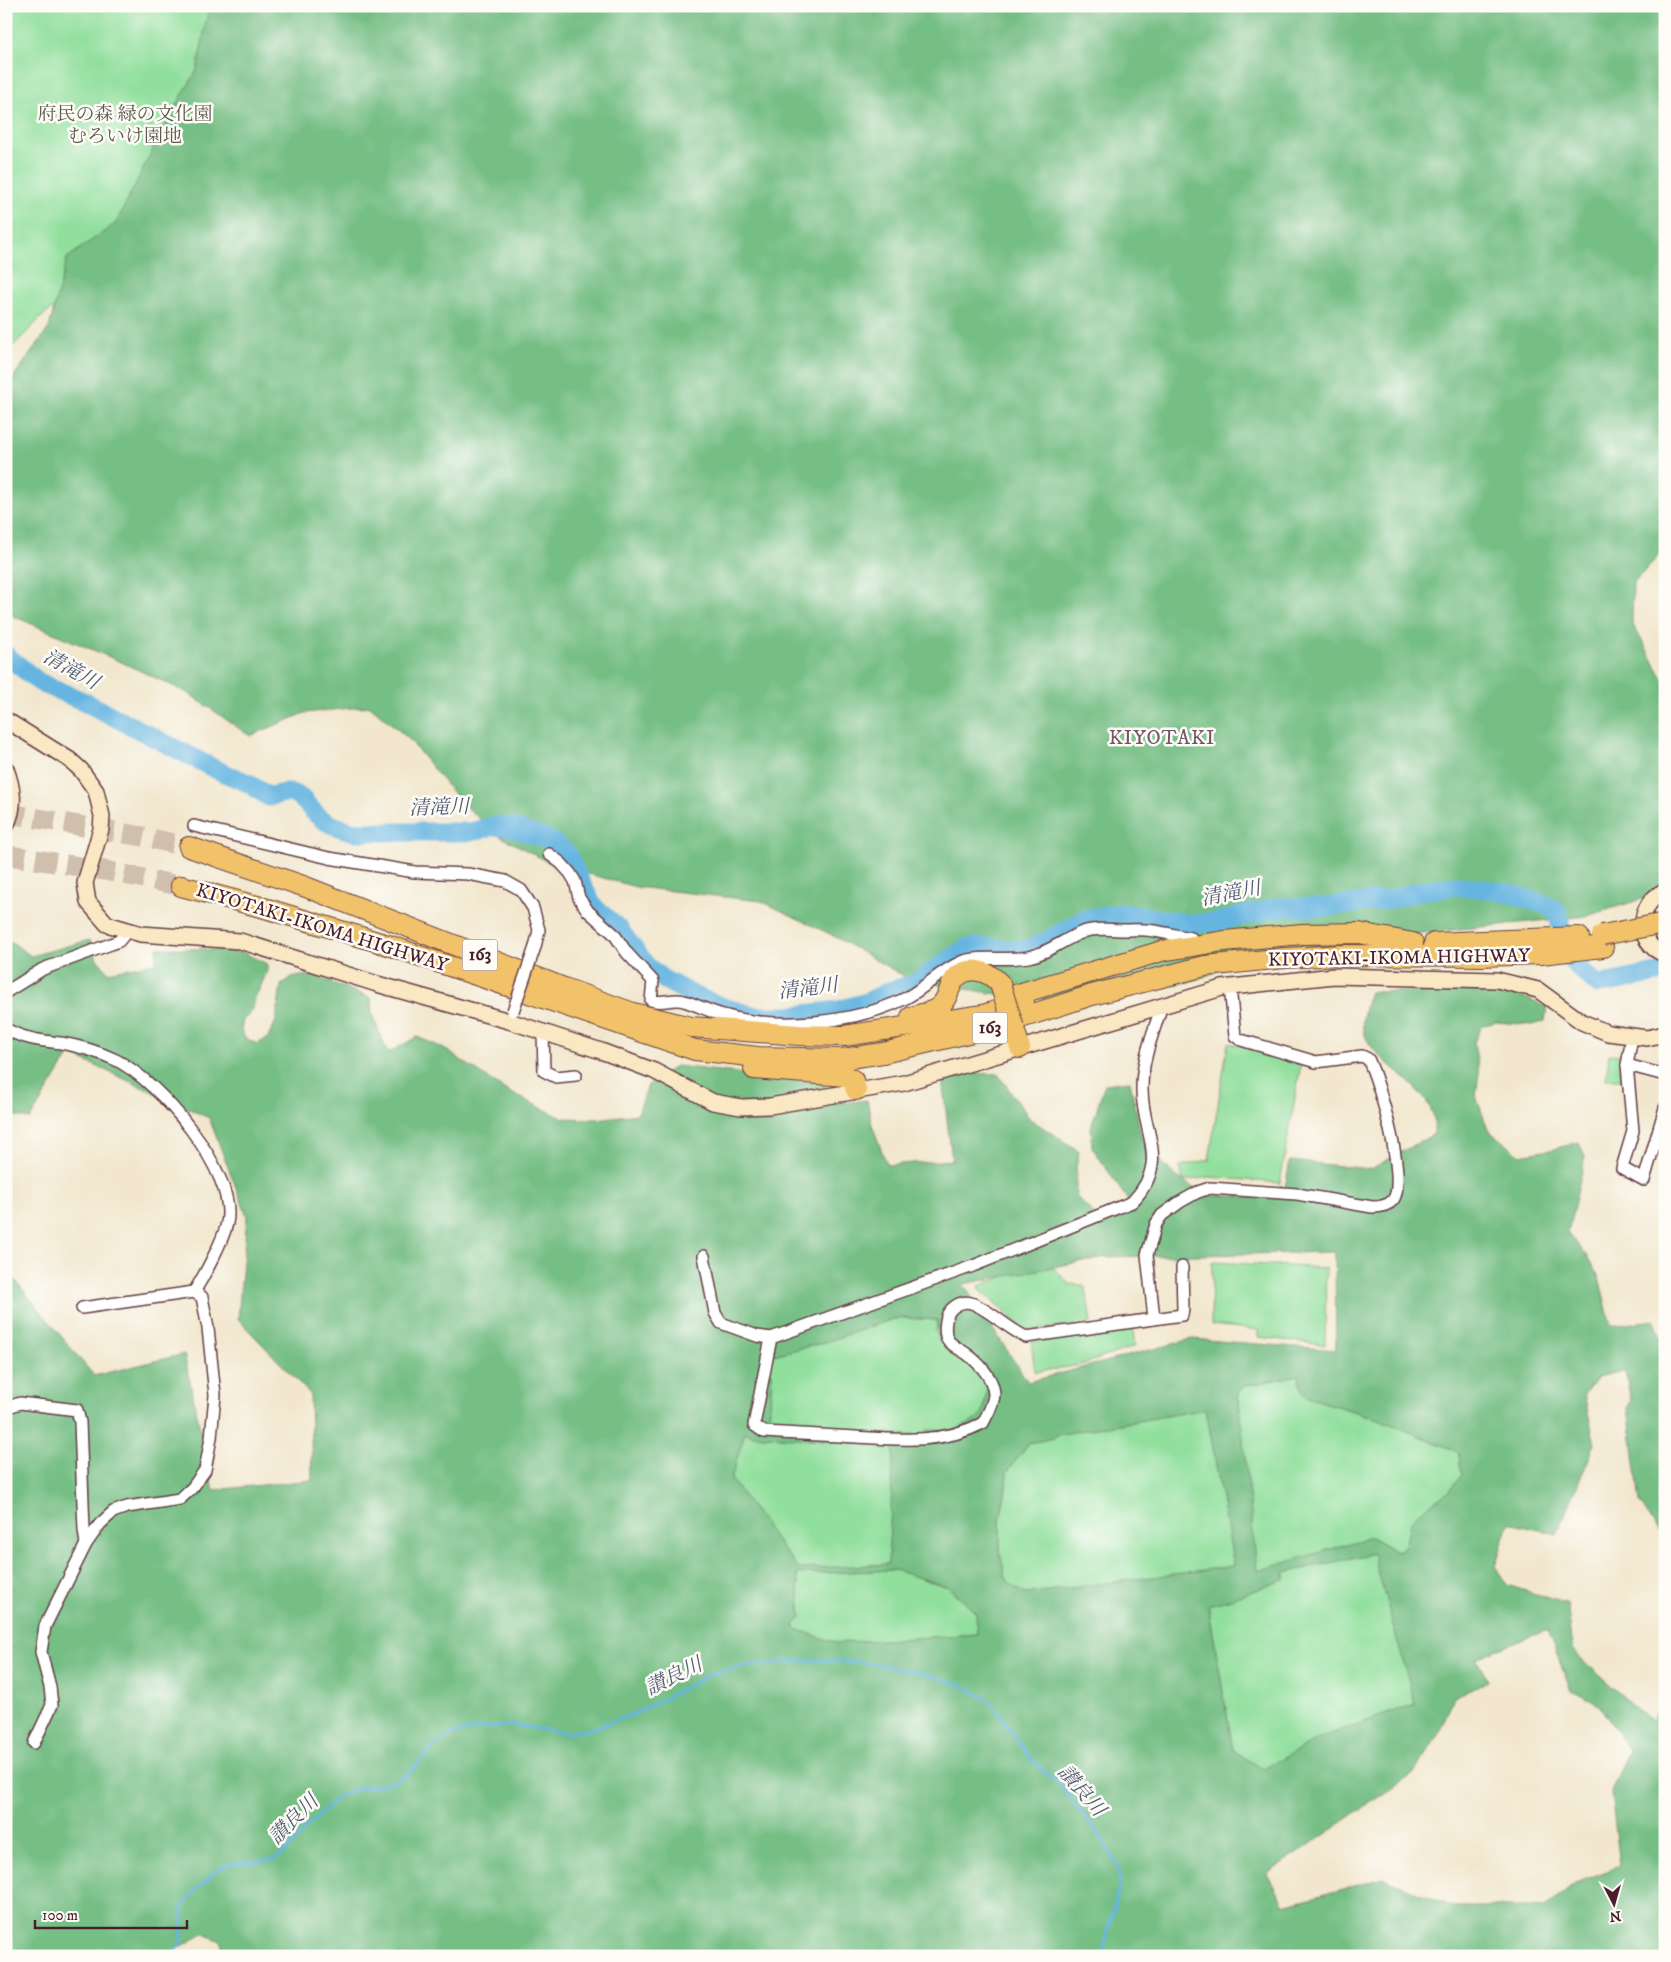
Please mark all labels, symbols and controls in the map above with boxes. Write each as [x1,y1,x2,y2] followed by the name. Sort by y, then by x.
[37,103,213,148] park label: 府民の森 緑の文化園 むろいけ園地
[39,645,105,696] water label: 清滝川
[1109,726,1215,751] district label: KIYOTAKI
[409,794,471,822] water label: 清滝川
[1199,876,1265,912] water label: 清滝川
[193,879,452,978] street label: KIYOTAKI-IKOMA HIGHWAY
[462,940,498,970] road number: 163
[1268,944,1531,972] street label: KIYOTAKI-IKOMA HIGHWAY
[777,973,841,1005] water label: 清滝川
[972,1012,1008,1044] road number: 163
[642,1652,708,1701] water label: 讃良川
[1052,1760,1111,1823] water label: 讃良川
[264,1789,325,1850] water label: 讃良川
[1588,1880,1638,1930] north arrow
[35,1897,188,1929] scale bar
[42,1906,78,1925] text: 100 m
[1608,1906,1622,1926] text: N

